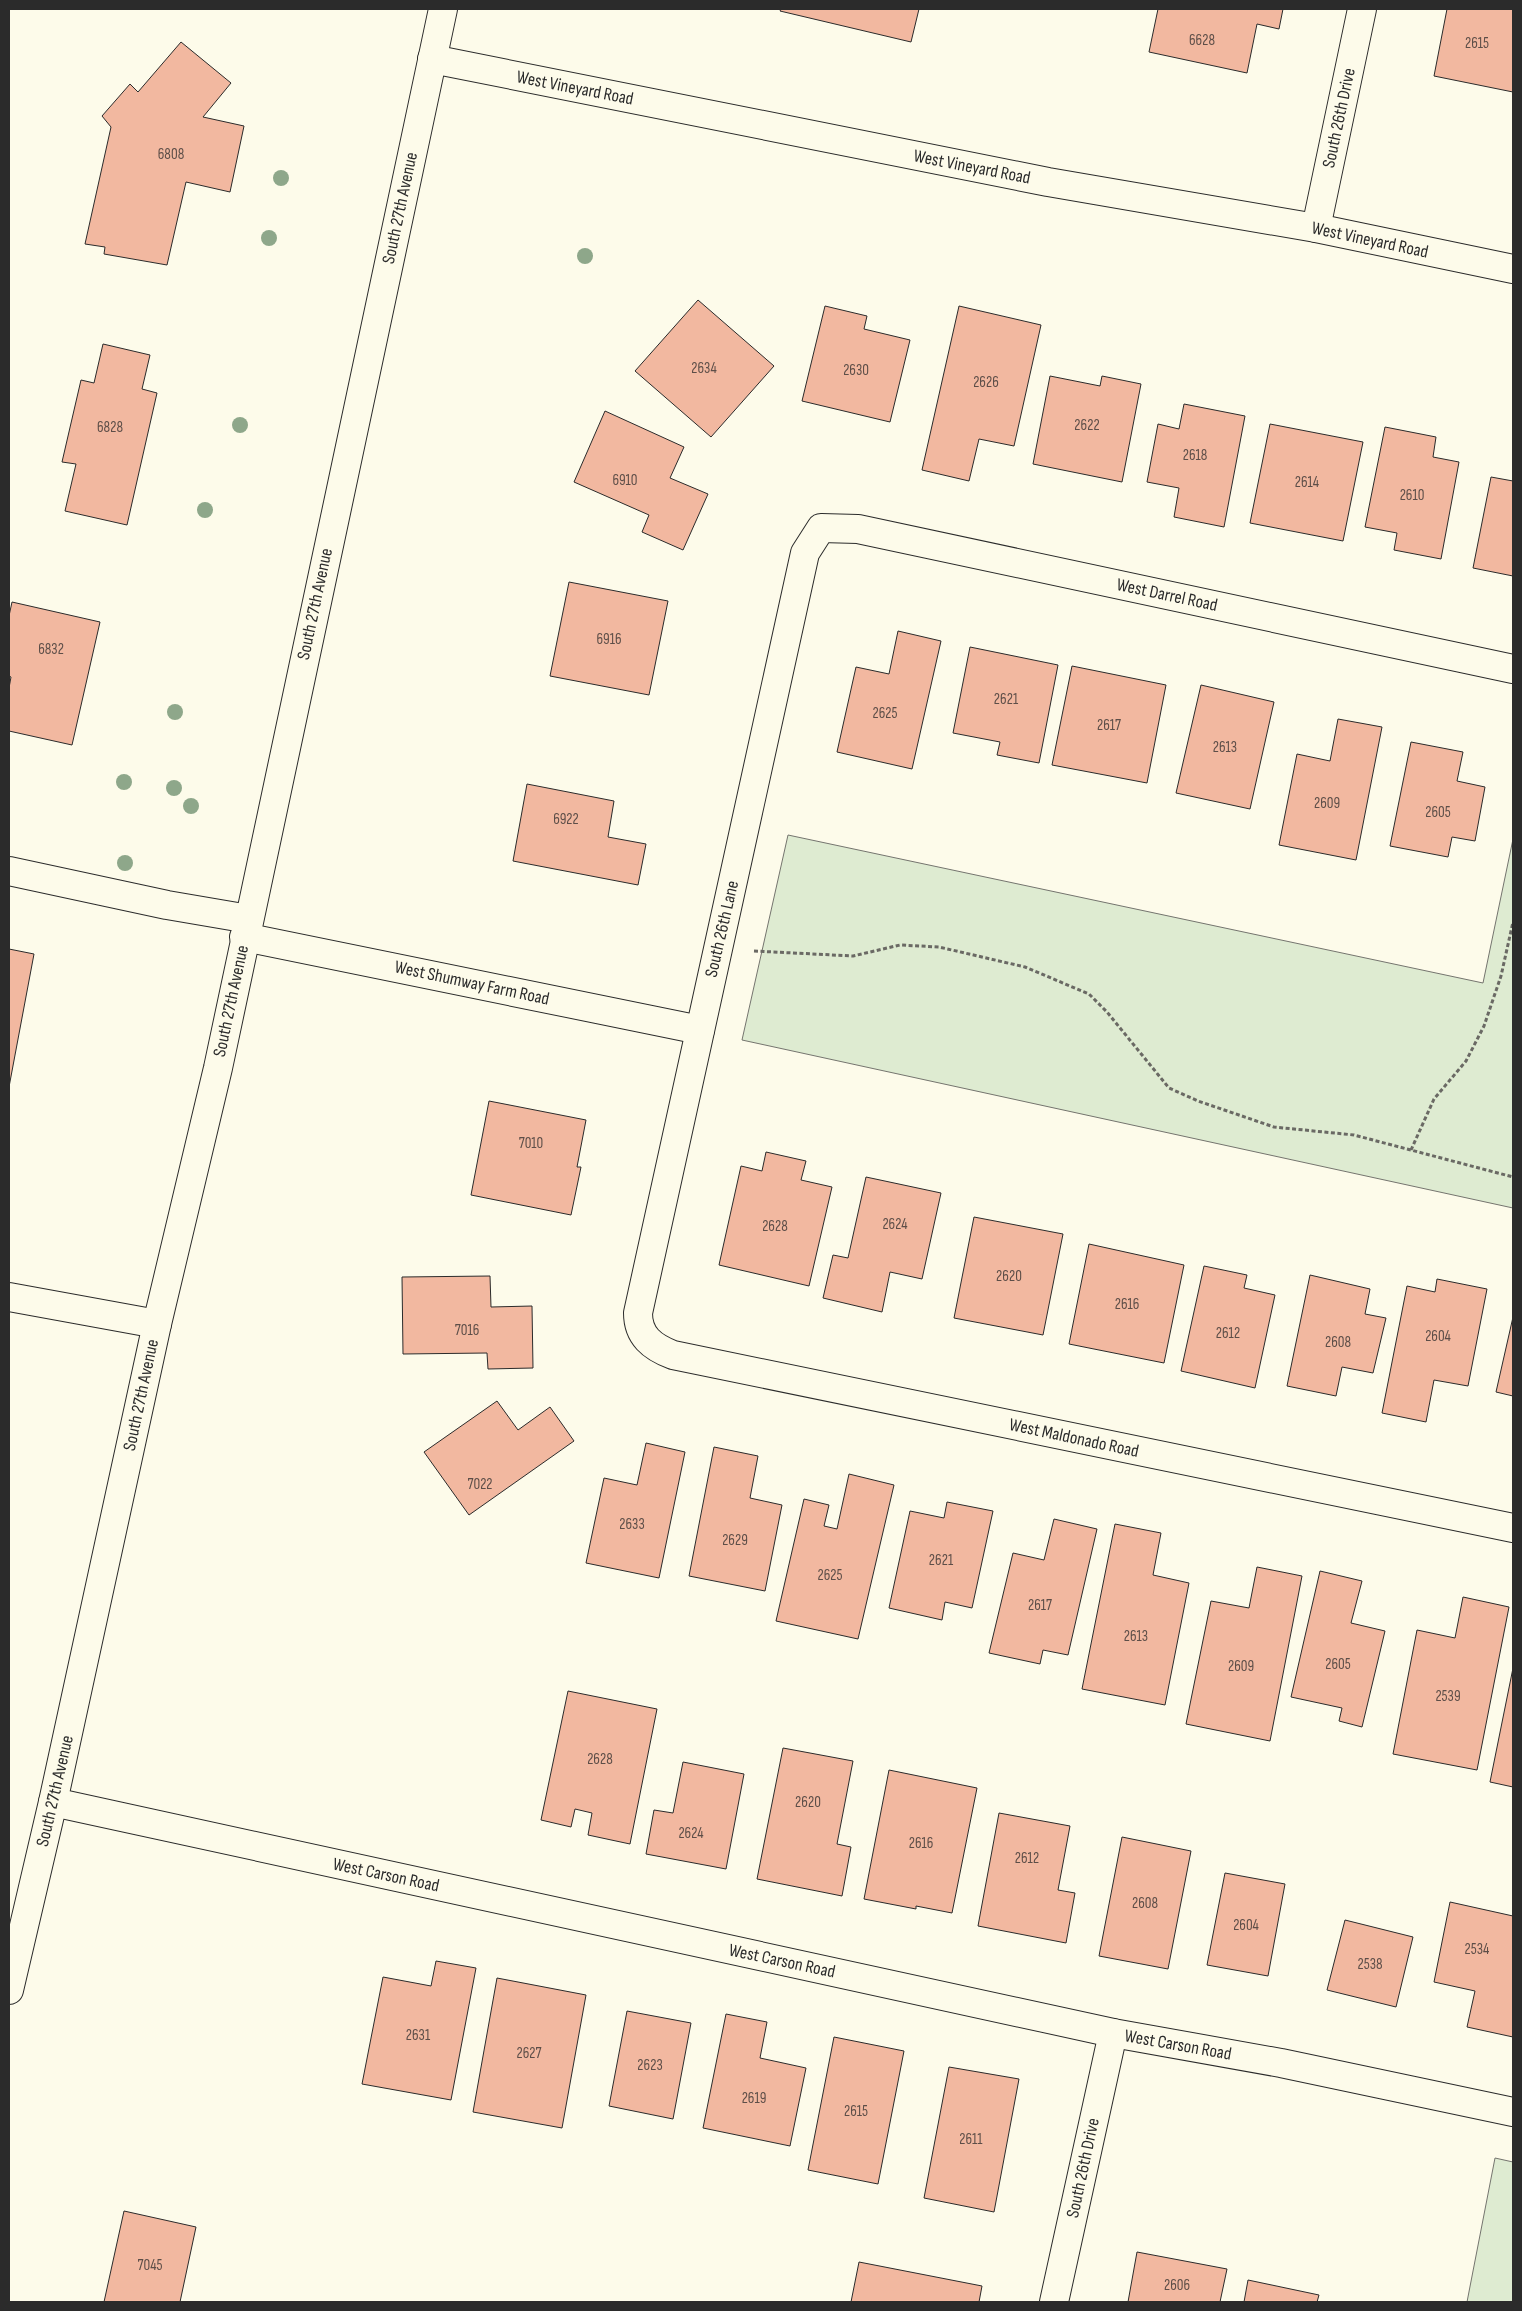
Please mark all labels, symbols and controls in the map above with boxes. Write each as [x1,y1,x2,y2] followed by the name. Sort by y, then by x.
[1189,31,1215,50] house number: 6628
[1465,34,1489,53] house number: 2615
[515,66,635,110] street label: West Vineyard Road
[1318,66,1360,170] street label: South 26th Drive
[158,145,184,164] house number: 6808
[912,145,1032,189] street label: West Vineyard Road
[378,150,422,266] street label: South 27th Avenue
[1310,217,1430,263] street label: West Vineyard Road
[691,359,717,378] house number: 2634
[843,361,869,380] house number: 2630
[973,373,999,392] house number: 2626
[1074,416,1100,435] house number: 2622
[97,418,123,437] house number: 6828
[1183,446,1207,465] house number: 2618
[612,471,638,490] house number: 6910
[1295,473,1319,492] house number: 2614
[1400,486,1424,505] house number: 2610
[293,546,337,662] street label: South 27th Avenue
[1115,574,1219,616] street label: West Darrel Road
[597,630,621,649] house number: 6916
[38,640,64,659] house number: 6832
[994,690,1019,709] house number: 2621
[872,704,898,723] house number: 2625
[1097,716,1121,735] house number: 2617
[1213,738,1237,757] house number: 2613
[1314,794,1340,813] house number: 2609
[1425,803,1451,822] house number: 2605
[553,810,579,829] house number: 6922
[701,879,743,979] street label: South 26th Lane
[209,943,253,1059] street label: South 27th Avenue
[393,956,551,1010] street label: West Shumway Farm Road
[519,1134,543,1153] house number: 7010
[882,1215,908,1234] house number: 2624
[762,1217,788,1236] house number: 2628
[996,1267,1022,1286] house number: 2620
[1115,1295,1139,1314] house number: 2616
[455,1321,479,1340] house number: 7016
[1216,1324,1240,1343] house number: 2612
[1425,1327,1451,1346] house number: 2604
[1325,1333,1351,1352] house number: 2608
[119,1337,163,1453] street label: South 27th Avenue
[1007,1414,1141,1462] street label: West Maldonado Road
[467,1475,493,1494] house number: 7022
[619,1515,645,1534] house number: 2633
[722,1531,748,1550] house number: 2629
[929,1551,954,1570] house number: 2621
[817,1566,843,1585] house number: 2625
[1028,1596,1052,1615] house number: 2617
[1124,1627,1148,1646] house number: 2613
[1325,1655,1351,1674] house number: 2605
[1228,1657,1254,1676] house number: 2609
[1435,1687,1461,1706] house number: 2539
[32,1733,78,1849] street label: South 27th Avenue
[587,1750,613,1769] house number: 2628
[795,1793,821,1812] house number: 2620
[678,1824,704,1843] house number: 2624
[909,1834,933,1853] house number: 2616
[1015,1849,1039,1868] house number: 2612
[331,1853,441,1897] street label: West Carson Road
[1132,1894,1158,1913] house number: 2608
[1233,1916,1259,1935] house number: 2604
[727,1939,837,1983] street label: West Carson Road
[1465,1940,1489,1959] house number: 2534
[1357,1955,1383,1974] house number: 2538
[1123,2025,1233,2065] street label: West Carson Road
[406,2026,431,2045] house number: 2631
[516,2044,542,2063] house number: 2627
[637,2056,663,2075] house number: 2623
[742,2089,766,2108] house number: 2619
[844,2102,868,2121] house number: 2615
[1062,2116,1104,2220] street label: South 26th Drive
[959,2130,983,2149] house number: 2611
[138,2256,162,2275] house number: 7045
[1164,2276,1190,2295] house number: 2606

